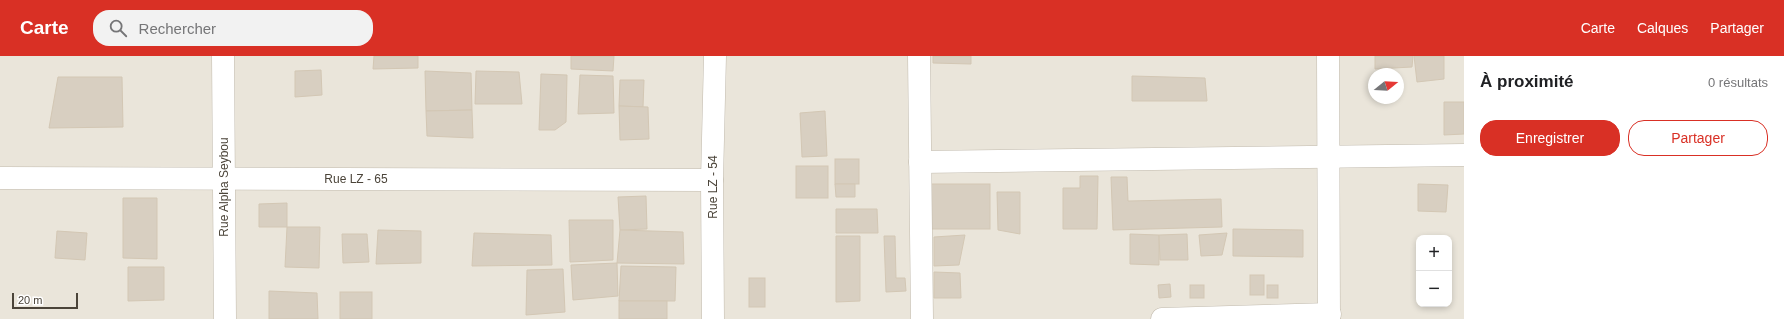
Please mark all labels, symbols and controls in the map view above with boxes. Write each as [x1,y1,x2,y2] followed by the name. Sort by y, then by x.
[93,10,373,46] search box
[20,17,69,38] text: Carte
[107,17,129,39] icon: search
[139,20,216,37] text: Rechercher
[1581,20,1615,36] text: Carte
[1637,20,1688,36] text: Calques
[1710,20,1764,36] text: Partager
[1368,68,1404,104] north arrow
[1480,72,1574,91] text: À proximité
[1708,75,1768,90] text: 0 résultats
[1480,120,1620,156] button: Enregistrer
[1628,120,1768,156] button: Partager
[217,137,231,237] street label: Rue Alpha Seybou
[706,155,720,219] street label: Rue LZ - 54
[324,172,388,186] street label: Rue LZ - 65
[1416,235,1452,307] map controls
[1416,235,1452,271] button: +
[1416,271,1452,307] button: −
[12,291,78,310] scale bar
[18,294,42,306] text: 20 m

